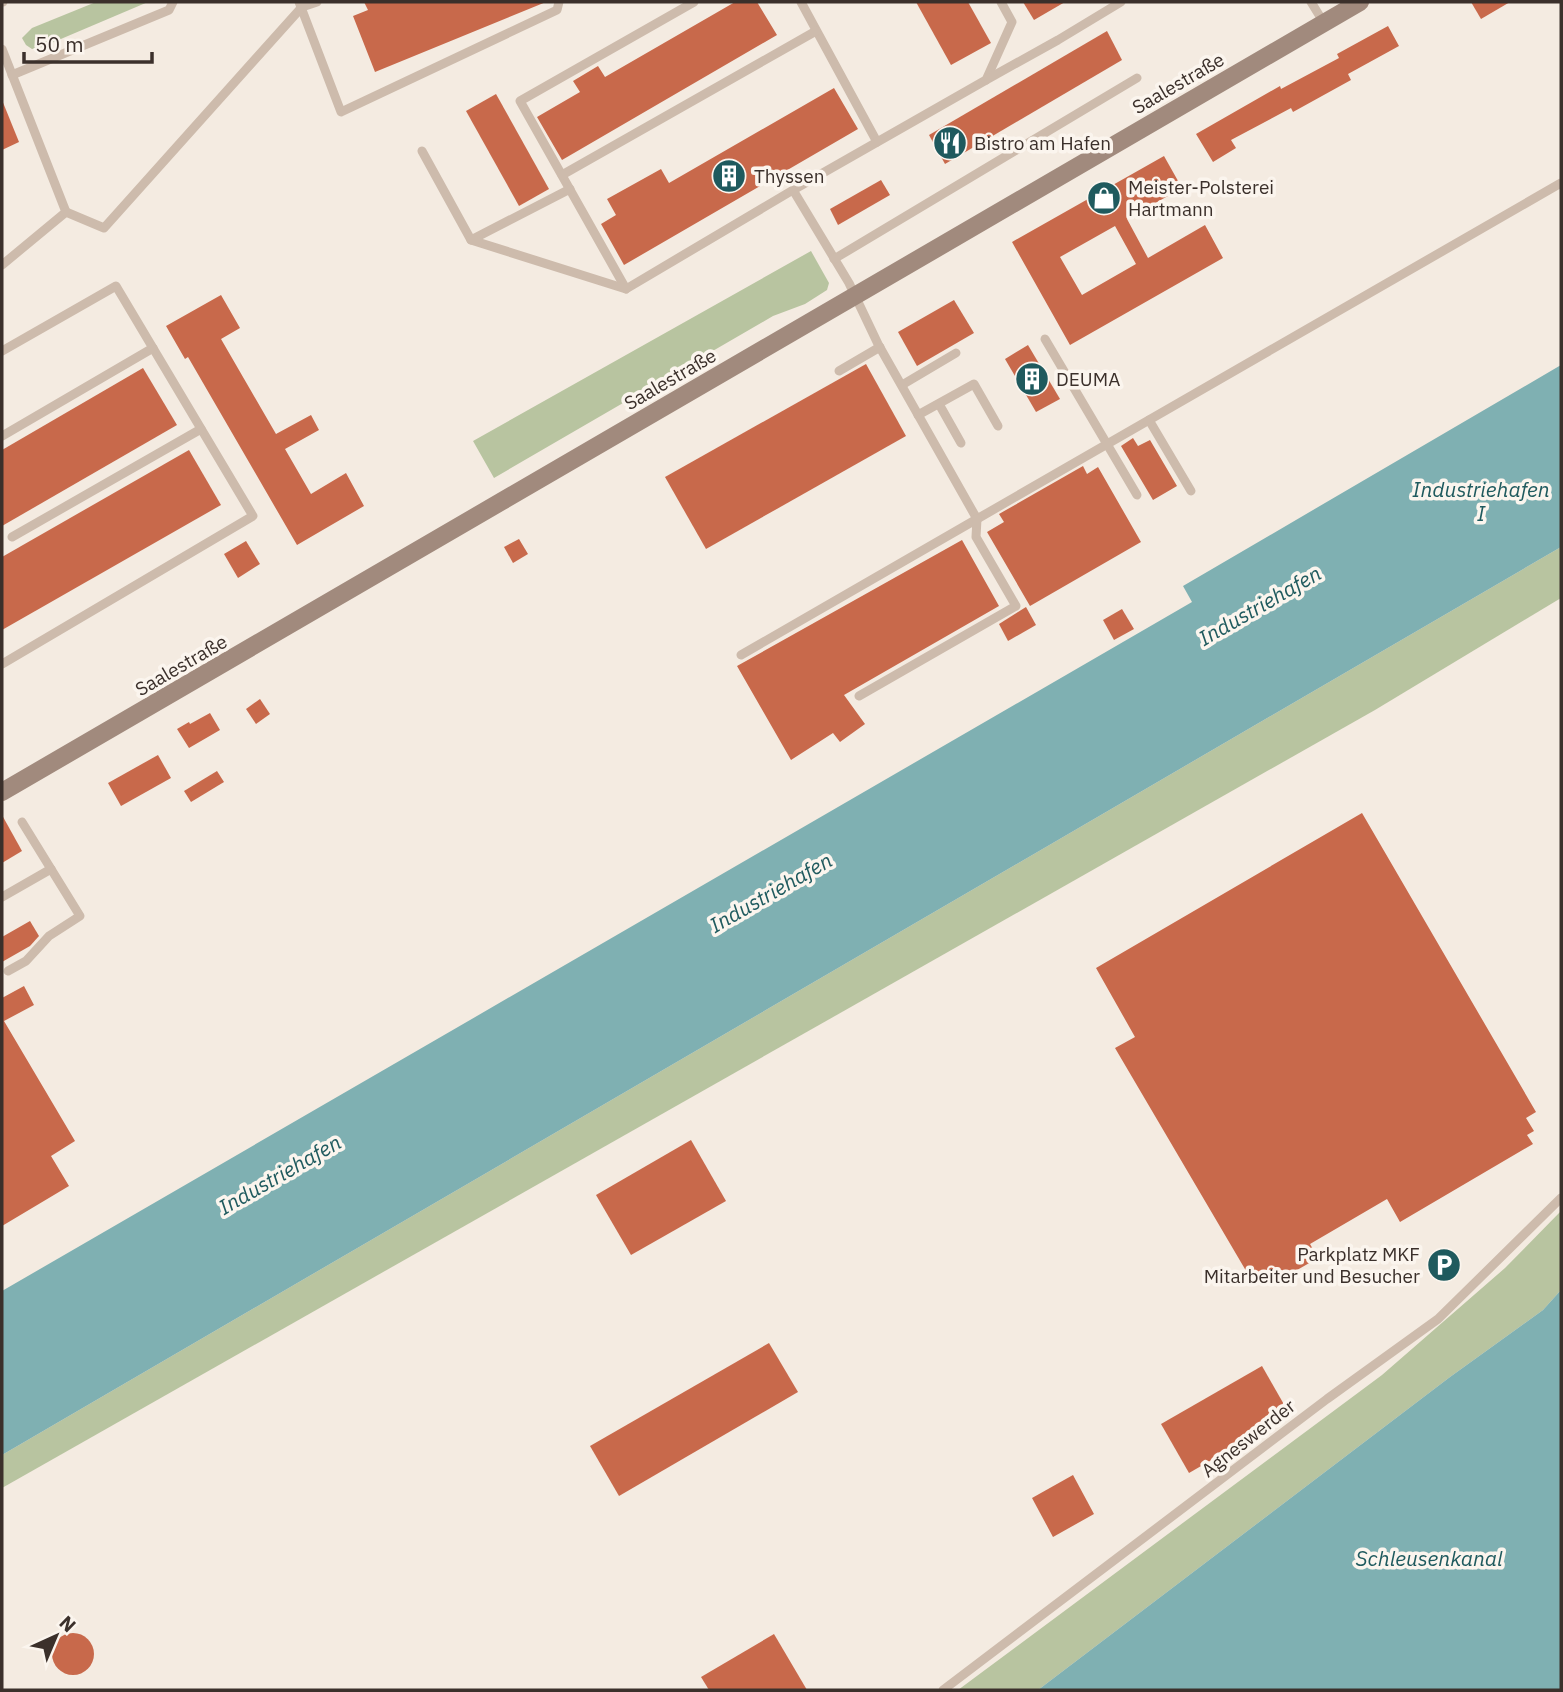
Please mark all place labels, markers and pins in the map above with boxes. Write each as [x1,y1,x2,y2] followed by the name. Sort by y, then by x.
[931,124,969,162] restaurant icon: Bistro am Hafen
[974,131,1111,155] place label: Bistro am Hafen
[710,157,748,195] building icon: Thyssen
[754,164,825,188] place label: Thyssen
[1128,175,1274,221] place label: Meister-Polsterei Hartmann
[1085,179,1123,217] shop icon: Meister-Polsterei Hartmann
[1013,360,1051,398] building icon: DEUMA
[1056,367,1120,391] place label: DEUMA
[1204,1242,1420,1288] place label: Parkplatz MKF Mitarbeiter und Besucher
[1425,1246,1463,1284] parking icon: Parkplatz MKF Mitarbeiter und Besucher

